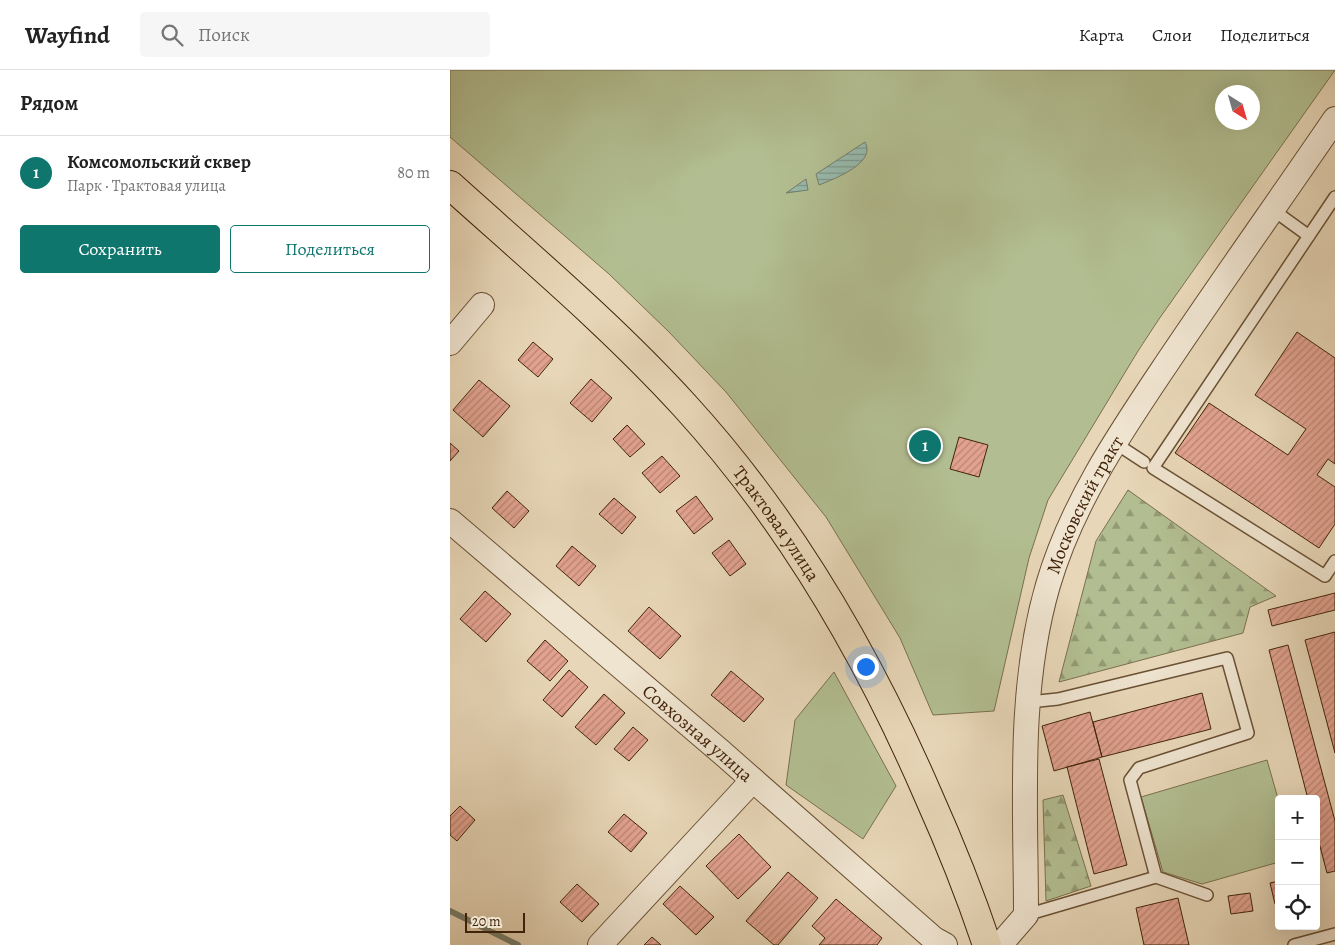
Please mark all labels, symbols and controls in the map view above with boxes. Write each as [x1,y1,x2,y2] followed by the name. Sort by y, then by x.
[140,12,490,57] search box
[25,19,110,51] text: Wayfind
[158,21,186,49] icon: search
[198,22,250,48] text: Поиск
[1079,23,1124,47] text: Карта
[1152,23,1192,47] text: Слои
[1220,23,1310,47] text: Поделиться
[1215,85,1260,130] north arrow
[20,89,78,117] text: Рядом
[67,149,251,175] text: Комсомольский сквер
[33,162,39,184] text: 1
[397,162,430,184] text: 80 m
[67,175,226,197] text: Парк · Трактовая улица
[20,225,220,273] button: Сохранить
[230,225,430,273] button: Поделиться
[909,427,941,465] pin: 1
[1040,431,1130,577] street label: Московский тракт
[727,461,826,587] street label: Трактовая улица
[853,654,879,680] your location
[636,678,758,788] street label: Совхозная улица
[1275,795,1320,930] map controls
[1275,795,1320,840] button: +
[1275,840,1320,885] button: −
[1275,885,1320,930] button: locate
[465,910,525,933] scale bar
[472,912,501,931] text: 20 m

